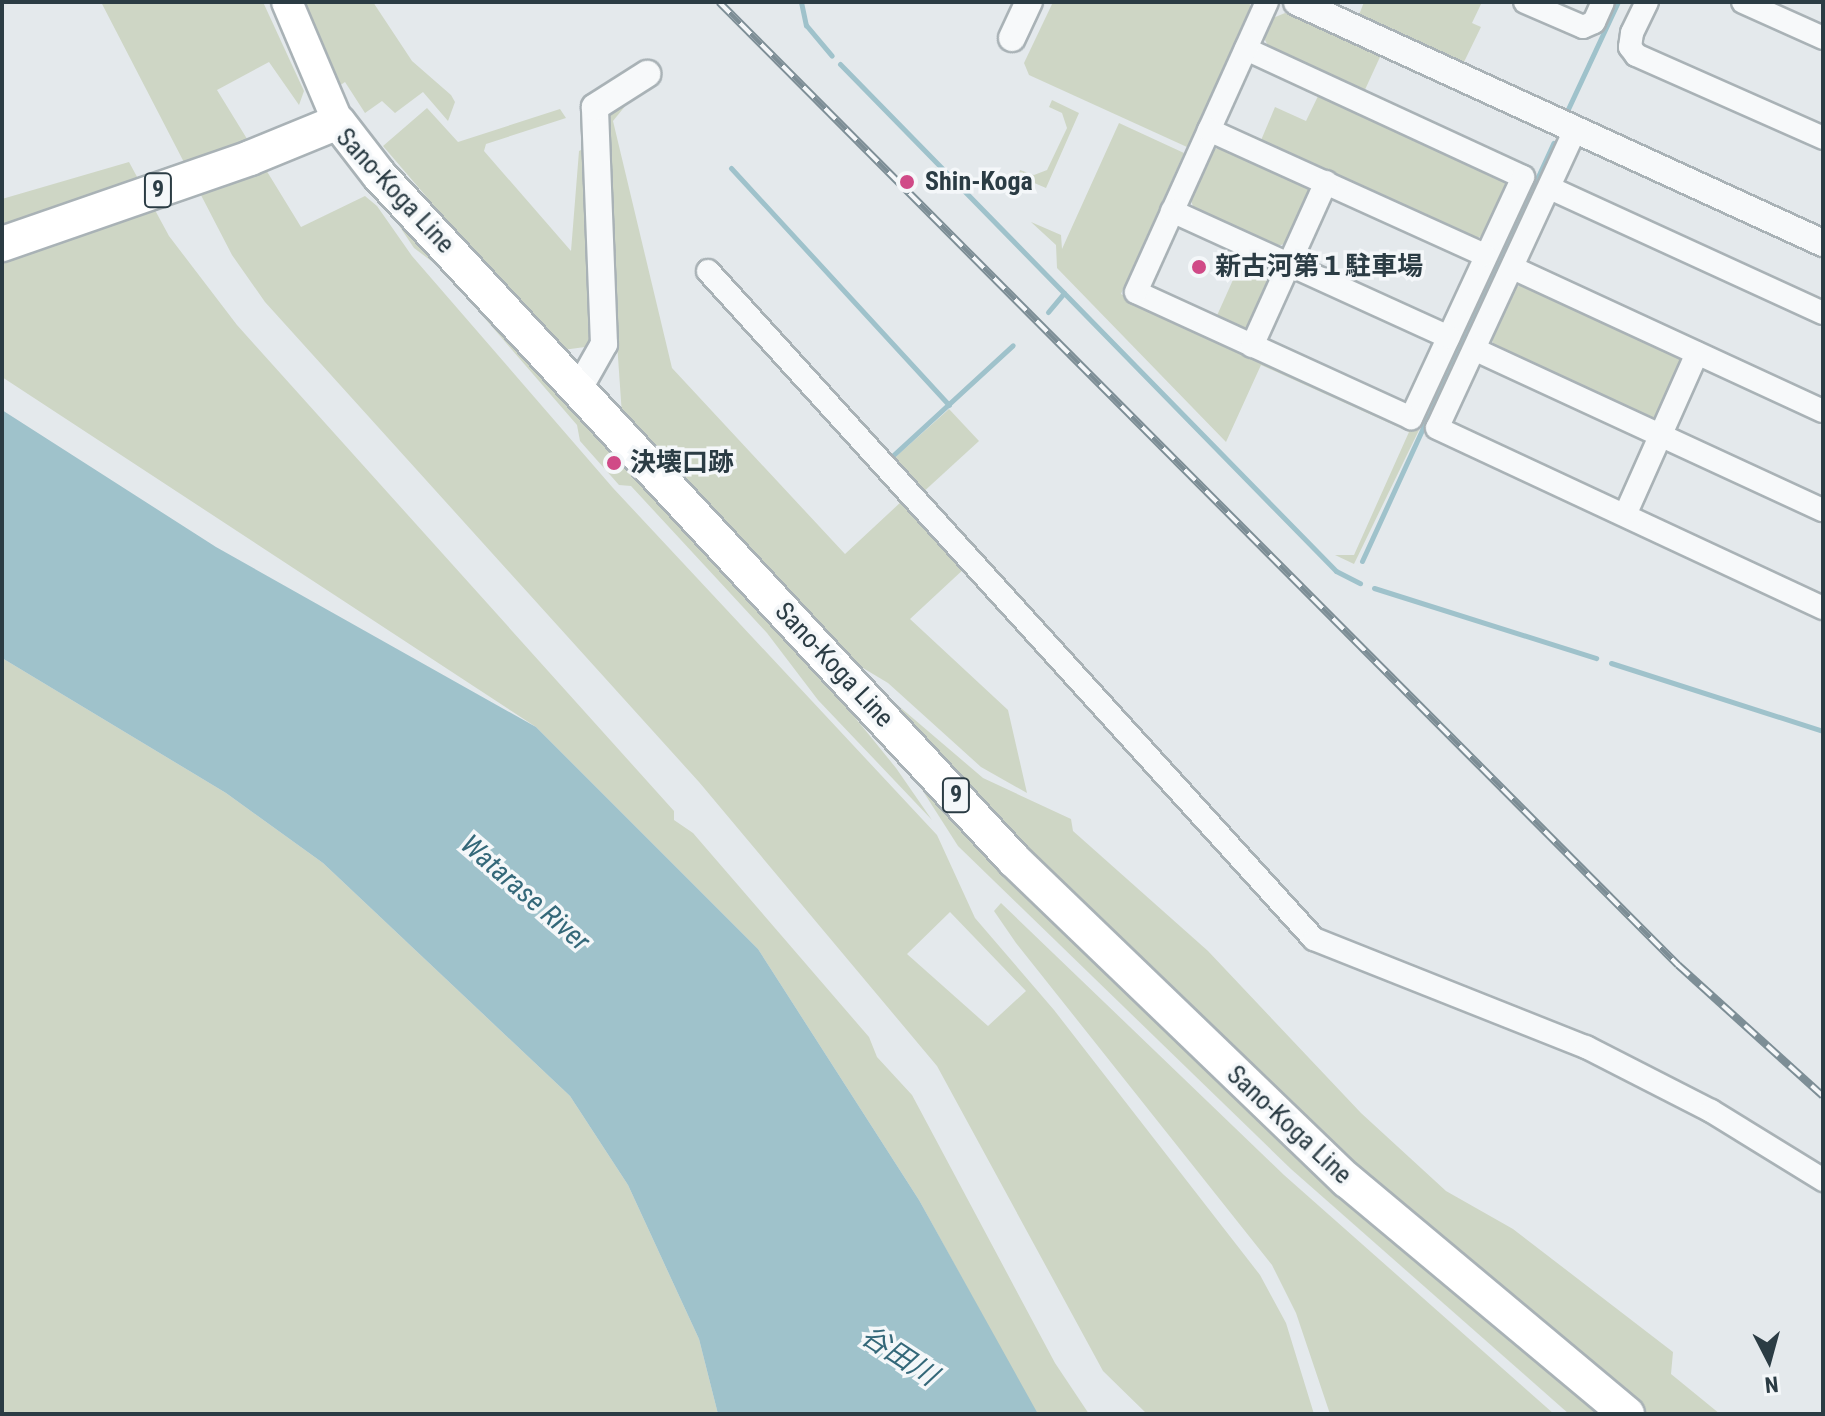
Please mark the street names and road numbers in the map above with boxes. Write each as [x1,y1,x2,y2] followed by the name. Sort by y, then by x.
[329,122,461,260] street label: Sano-Koga Line
[142,170,174,210] road number: 9
[768,596,900,734] street label: Sano-Koga Line
[940,775,972,815] road number: 9
[1220,1059,1358,1191] street label: Sano-Koga Line

